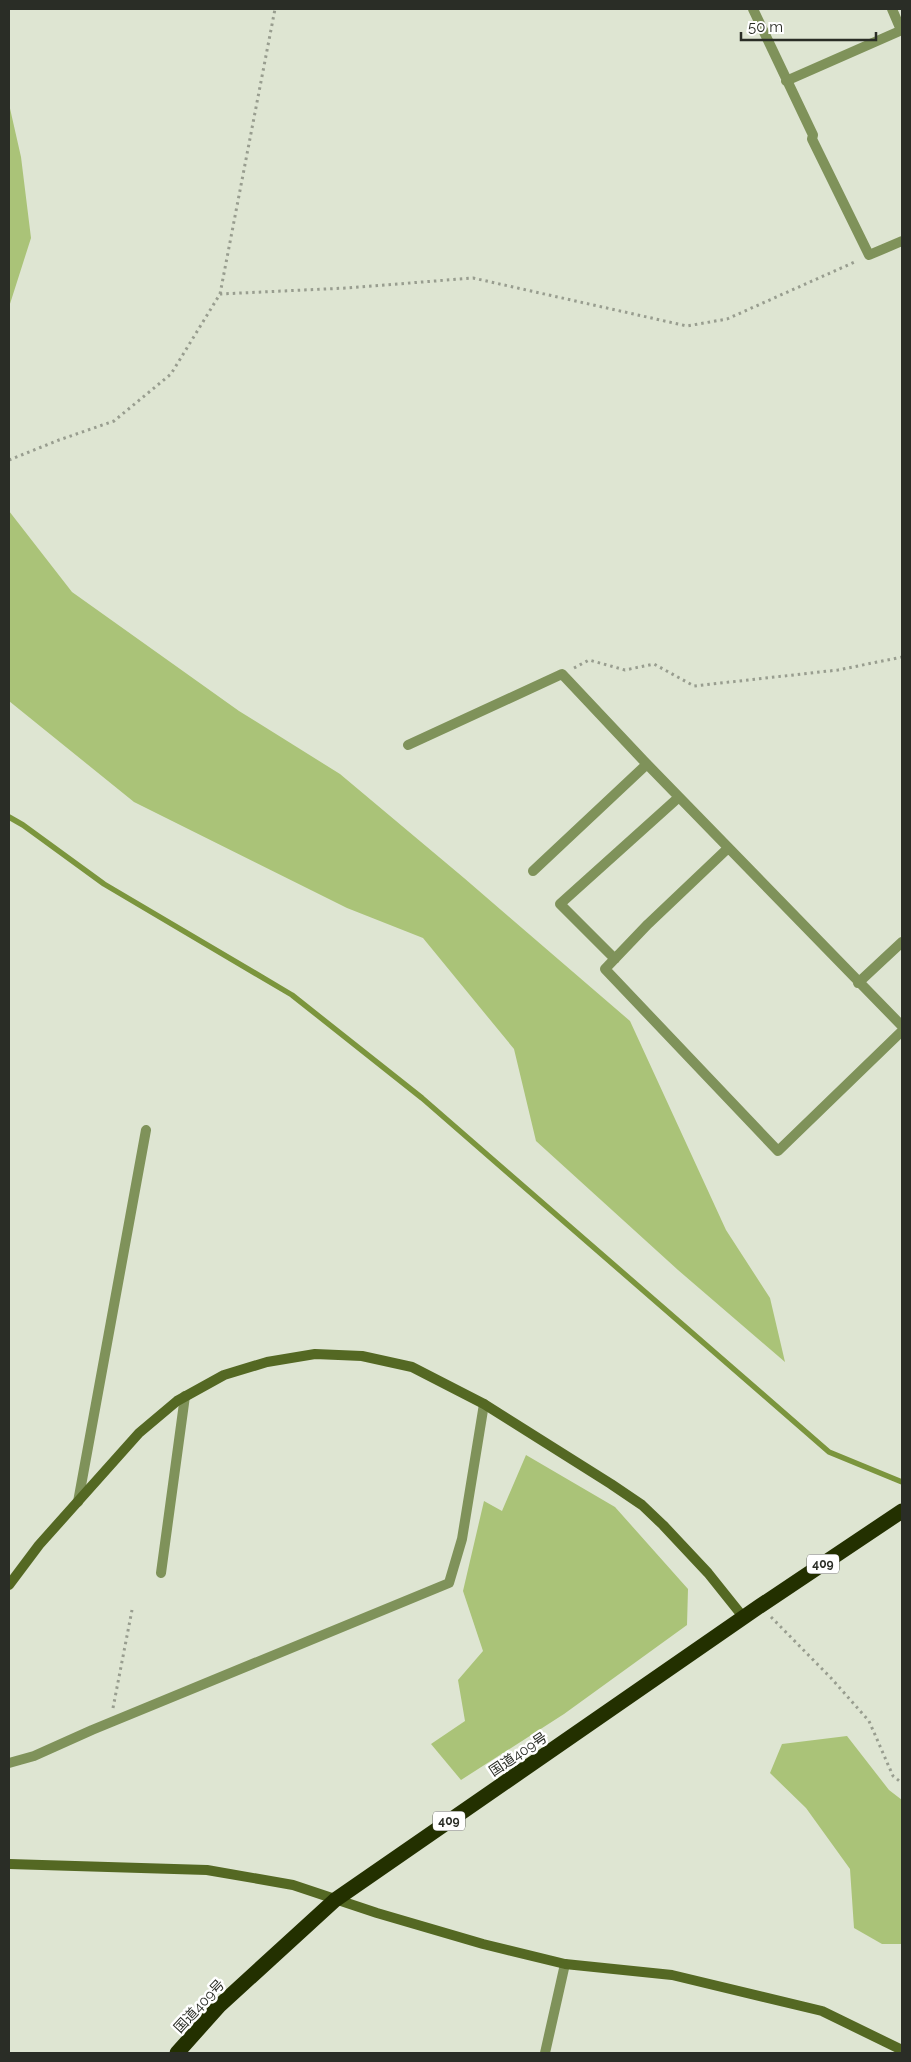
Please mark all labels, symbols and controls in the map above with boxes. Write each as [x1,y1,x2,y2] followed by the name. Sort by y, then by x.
[741,10,876,42] scale bar
[748,18,783,36] text: 50 m
[807,1555,839,1574] road number: 409
[486,1729,550,1779] street label: 国道409号
[433,1812,465,1830] road number: 409
[170,1976,228,2036] street label: 国道409号

